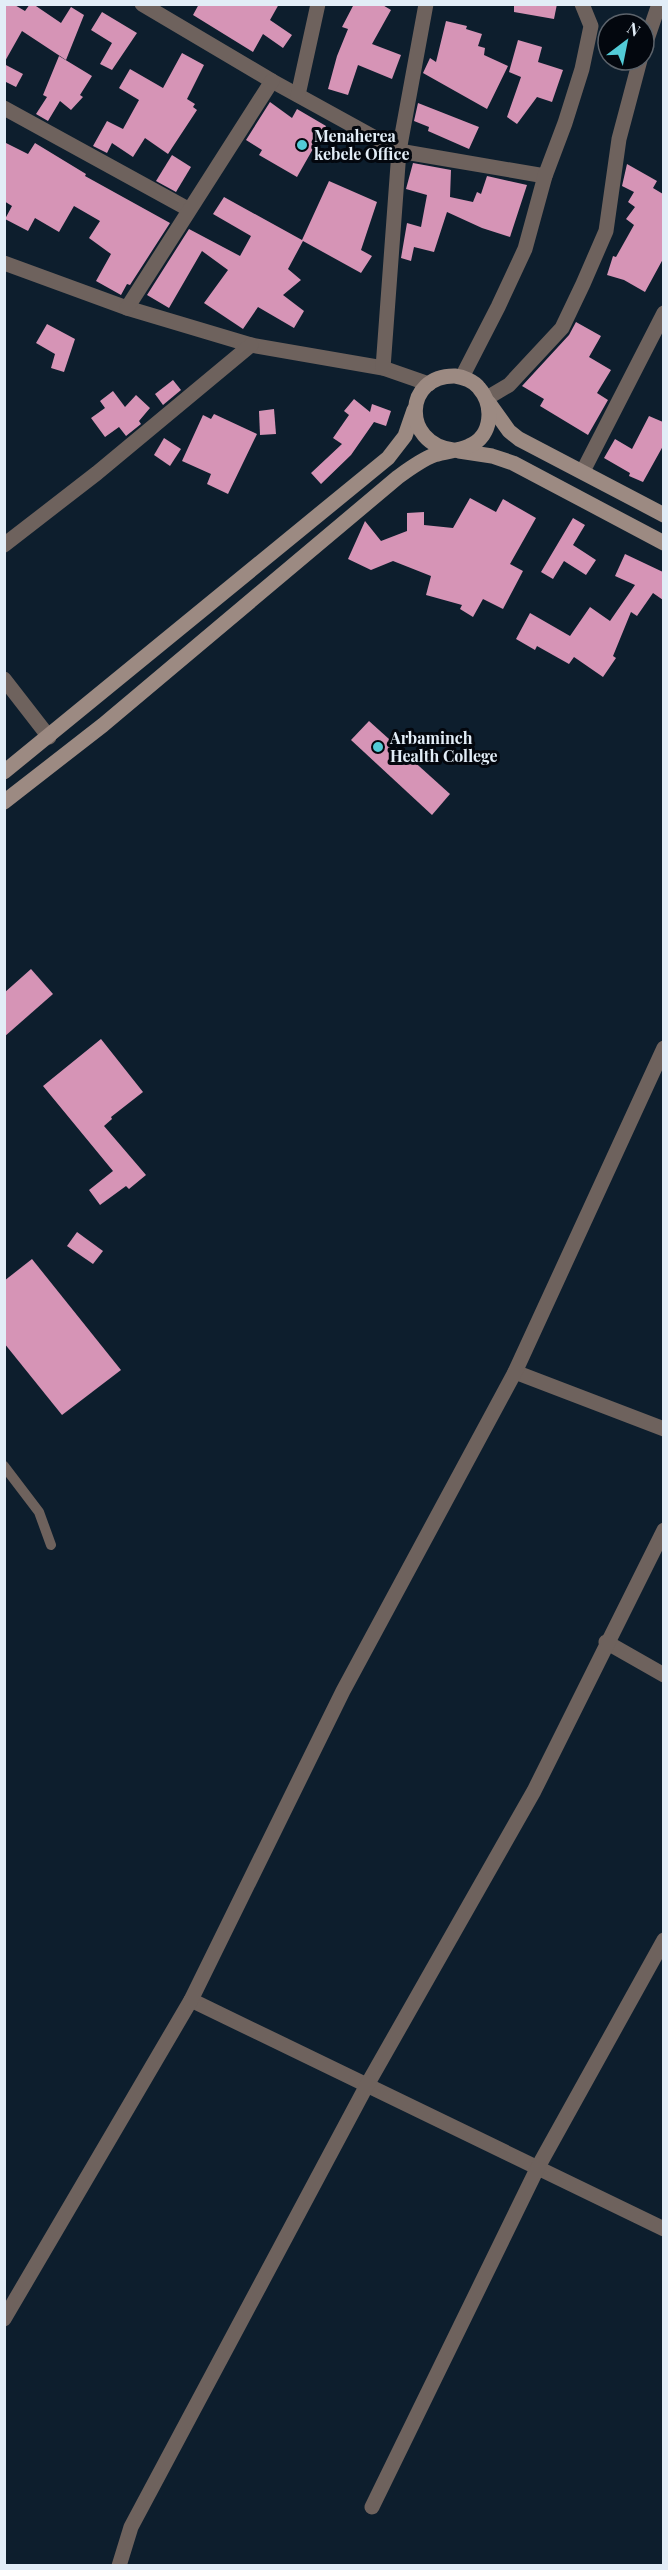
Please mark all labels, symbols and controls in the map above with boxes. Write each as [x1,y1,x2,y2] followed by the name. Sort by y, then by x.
[596,12,656,72] north arrow
[624,17,645,41] text: N
[314,125,410,164] place label: Menaherea kebele Office
[295,138,309,152] marker: Menaherea kebele Office
[389,727,498,766] place label: Arbaminch Health College
[371,740,385,754] marker: Arbaminch Health College

